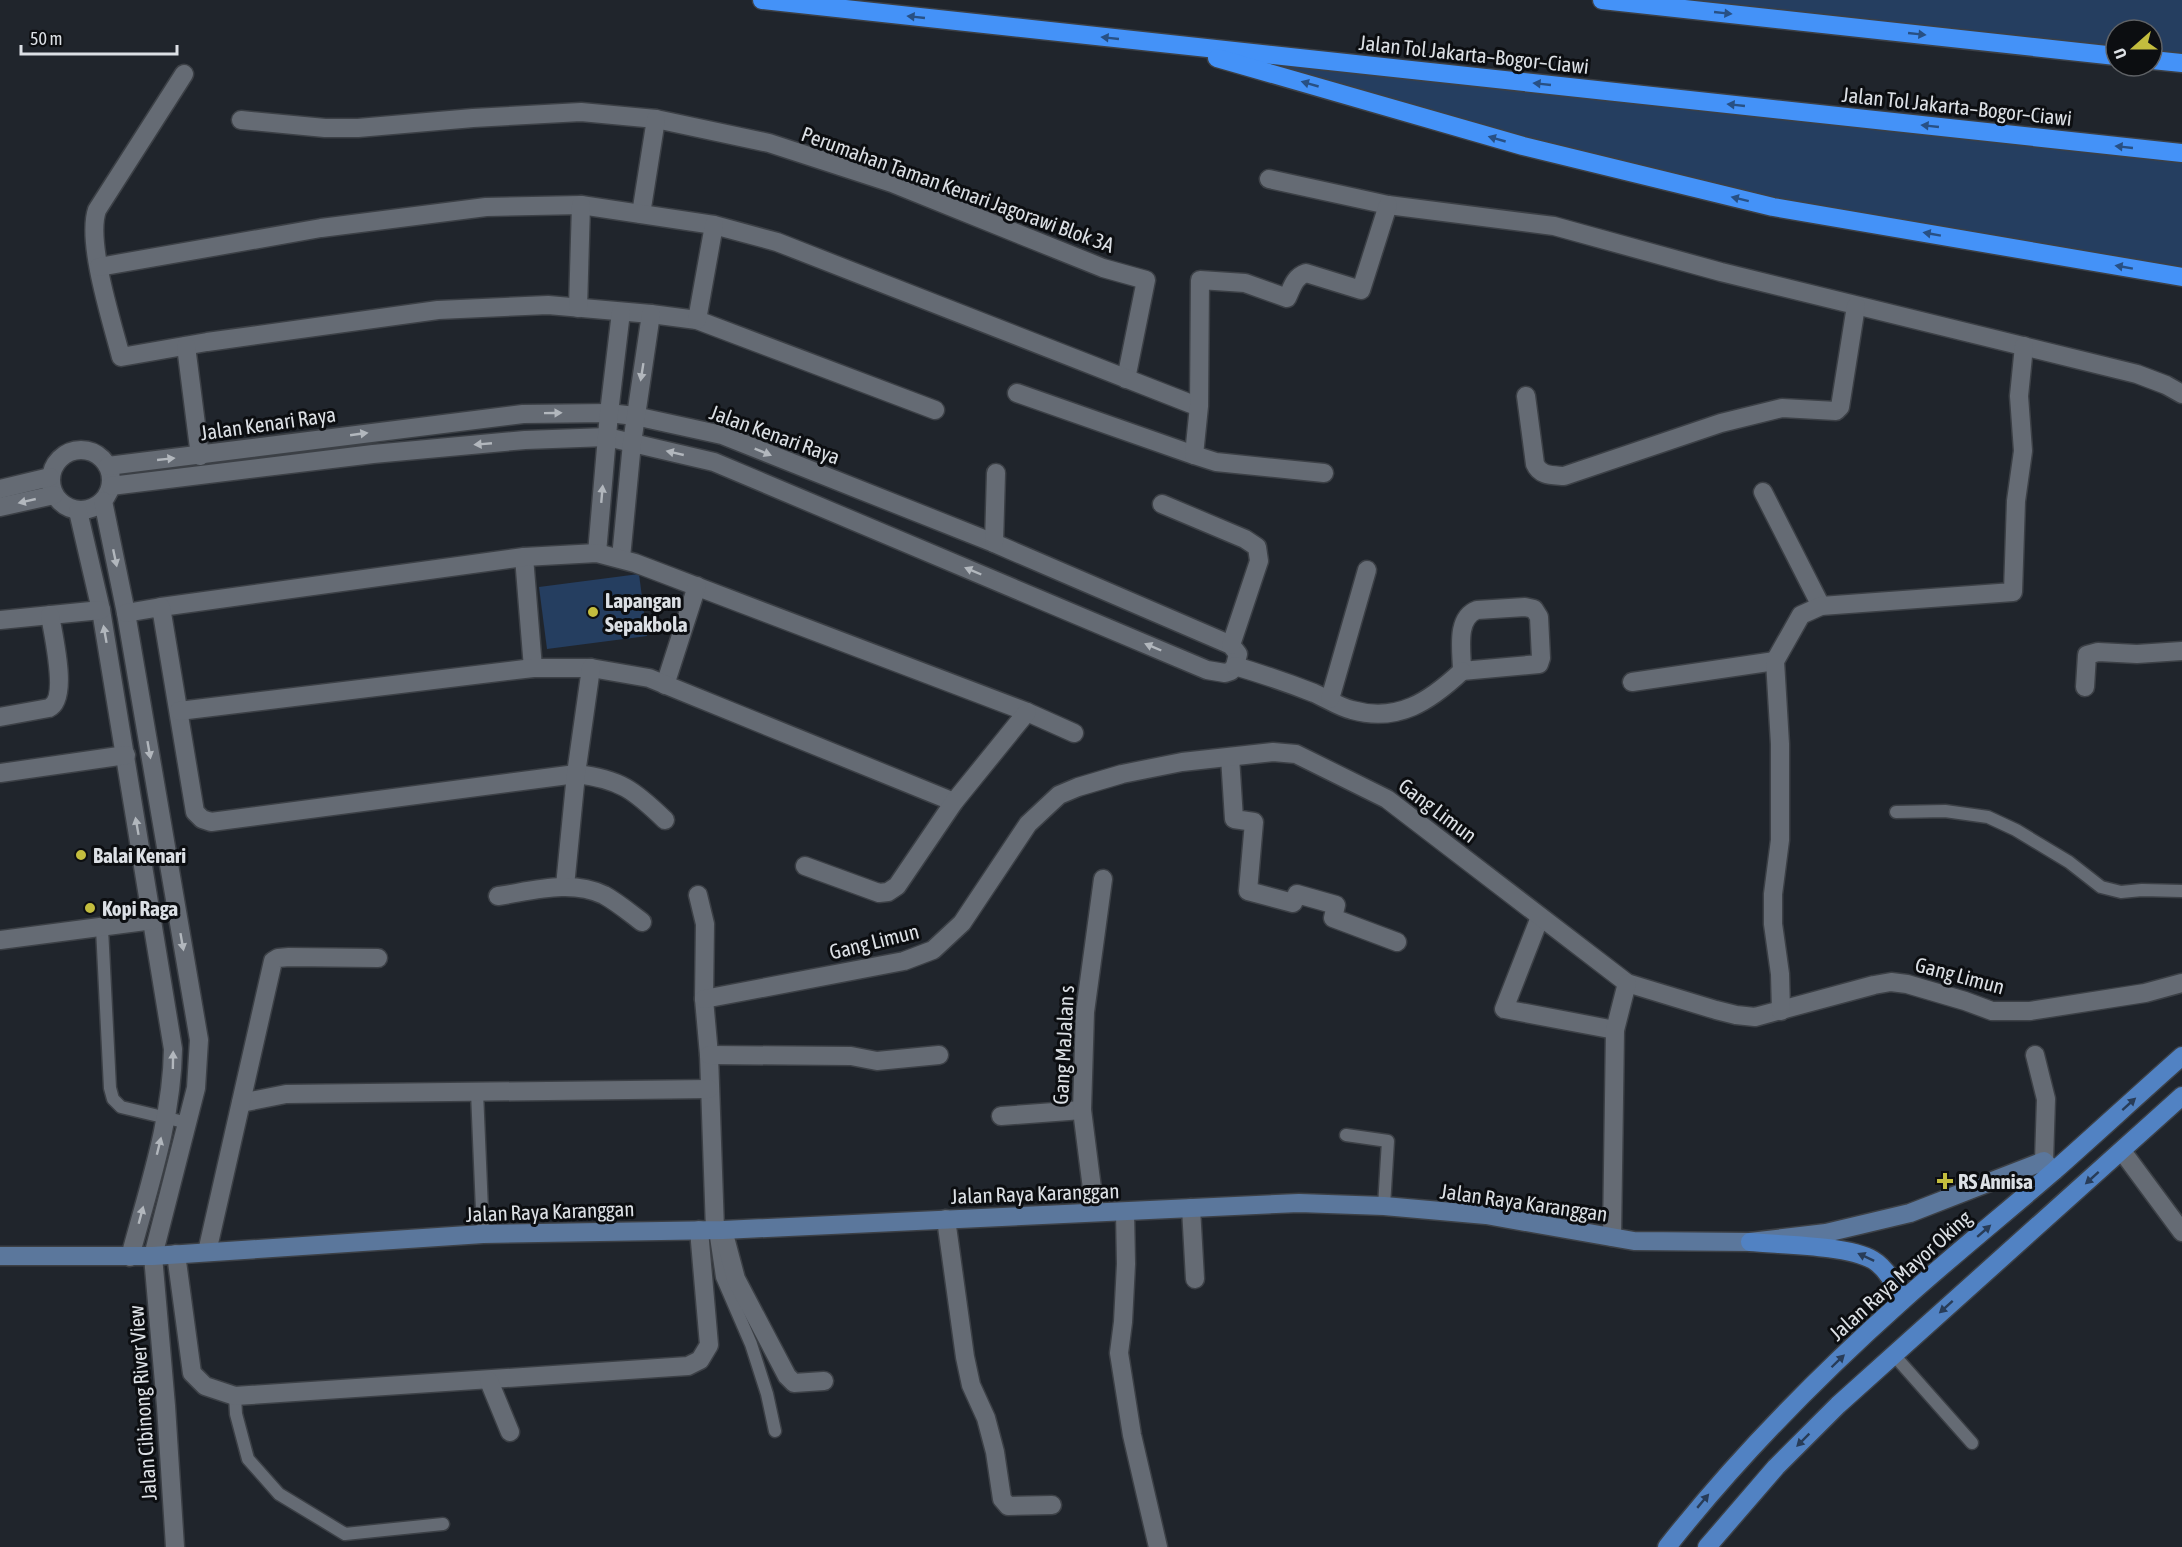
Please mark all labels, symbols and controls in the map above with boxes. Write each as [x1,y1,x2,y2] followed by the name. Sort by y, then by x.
[1714,8,1733,18] one-way arrow
[907,12,926,22] one-way arrow
[21,18,177,56] scale bar
[2104,18,2164,78] north arrow
[30,28,62,49] text: 50 m
[1907,29,1926,39] one-way arrow
[1358,30,1590,78] street label: Jalan Tol Jakarta–Bogor–Ciawi
[1101,33,1120,42] one-way arrow
[2110,46,2130,61] text: U
[1301,79,1319,88] one-way arrow
[1533,79,1552,89] one-way arrow
[1841,82,2073,130] street label: Jalan Tol Jakarta–Bogor–Ciawi
[1727,100,1746,110] one-way arrow
[798,121,1118,257] street label: Perumahan Taman Kenari Jagorawi Blok 3A
[1920,121,1939,131] one-way arrow
[1488,134,1506,143] one-way arrow
[2114,142,2133,152] one-way arrow
[1731,194,1750,204] one-way arrow
[1922,229,1941,238] one-way arrow
[2115,262,2134,271] one-way arrow
[638,362,647,381] one-way arrow
[707,399,843,469] street label: Jalan Kenari Raya
[199,402,337,444] street label: Jalan Kenari Raya
[543,408,562,418] one-way arrow
[350,429,369,438] one-way arrow
[473,439,492,449] one-way arrow
[755,447,773,457] one-way arrow
[666,448,685,457] one-way arrow
[156,455,175,464] one-way arrow
[597,485,607,504] one-way arrow
[17,497,36,506] one-way arrow
[110,549,120,567] one-way arrow
[964,566,982,576] one-way arrow
[605,588,688,636] place label: Lapangan Sepakbola
[586,605,600,619] marker: Lapangan Sepakbola
[100,624,109,643] one-way arrow
[1144,642,1162,651] one-way arrow
[145,741,154,760] one-way arrow
[1394,773,1482,847] street label: Gang Limun
[133,816,142,835] one-way arrow
[93,843,186,867] place label: Balai Kenari
[74,848,88,862] marker: Balai Kenari
[102,896,178,920] place label: Kopi Raga
[83,901,97,915] marker: Kopi Raga
[827,918,921,964] street label: Gang Limun
[178,933,187,952] one-way arrow
[1913,952,2007,998] street label: Gang Limun
[1048,985,1078,1105] street label: Gang MaJalan s
[168,1051,178,1070] one-way arrow
[2121,1098,2136,1111] one-way arrow
[155,1136,164,1154] one-way arrow
[1958,1169,2033,1193] place label: RS Annisa
[2085,1171,2100,1184] one-way arrow
[1936,1172,1954,1190] marker: RS Annisa
[950,1178,1120,1208] street label: Jalan Raya Karanggan
[1439,1178,1609,1226] street label: Jalan Raya Karanggan
[465,1196,635,1226] street label: Jalan Raya Karanggan
[1824,1205,1976,1345] street label: Jalan Raya Mayor Oking
[137,1206,146,1224] one-way arrow
[1976,1225,1991,1238] one-way arrow
[1858,1253,1875,1262] one-way arrow
[1939,1300,1954,1313] one-way arrow
[123,1304,161,1501] street label: Jalan Cibinong River View
[1831,1354,1845,1368] one-way arrow
[1797,1432,1811,1446] one-way arrow
[1697,1493,1710,1509] one-way arrow

